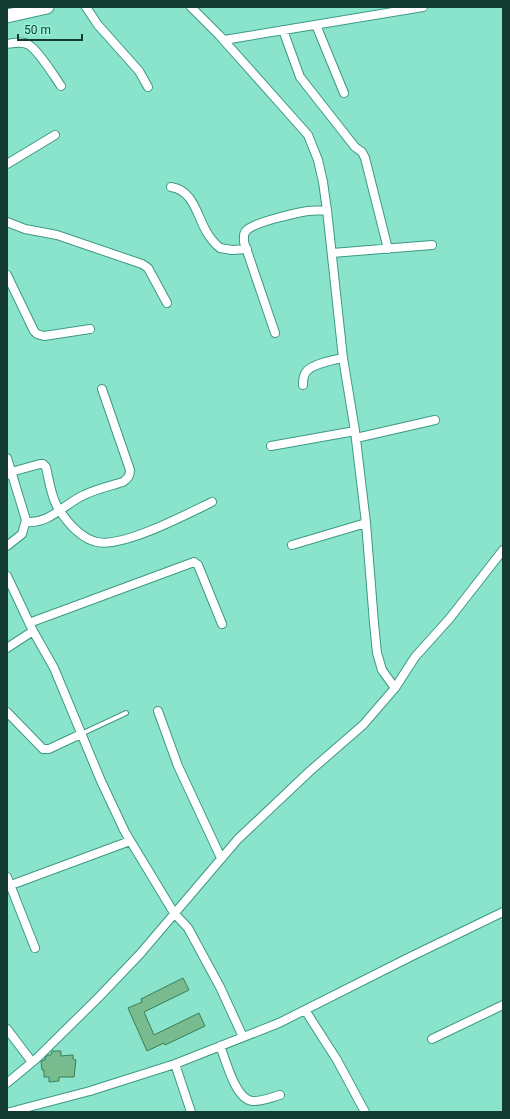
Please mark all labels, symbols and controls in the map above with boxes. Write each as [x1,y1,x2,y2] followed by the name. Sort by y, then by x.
[18,16,82,42] scale bar
[24,23,51,37] text: 50 m

